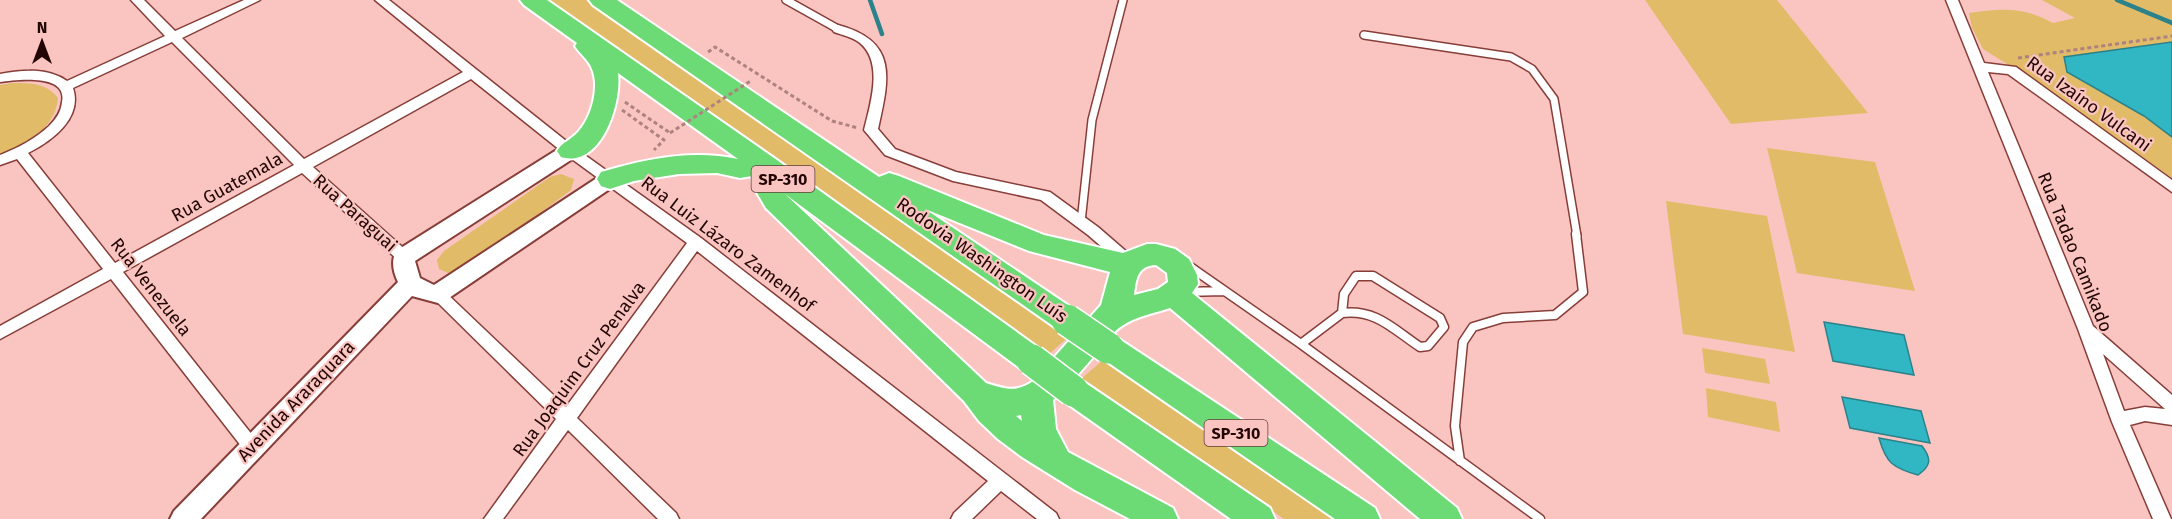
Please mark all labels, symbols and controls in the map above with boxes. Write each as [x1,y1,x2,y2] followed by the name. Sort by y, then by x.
[12,12,72,72] north arrow
[37,18,47,37] text: N
[2022,51,2156,157] street label: Rua Izaíno Vulcani
[168,147,286,227] street label: Rua Guatemala
[752,166,814,192] road number: SP-310
[308,169,402,257] street label: Rua Paraguai
[2033,169,2117,335] street label: Rua Tadao Camikado
[637,171,821,318] street label: Rua Luiz Lázaro Zamenhof
[892,193,1072,327] street label: Rodovia Washington Luís
[106,234,196,340] street label: Rua Venezuela
[508,277,650,461] street label: Rua Joaquim Cruz Penalva
[233,336,359,466] street label: Avenida Araraquara
[1204,420,1268,446] road number: SP-310

